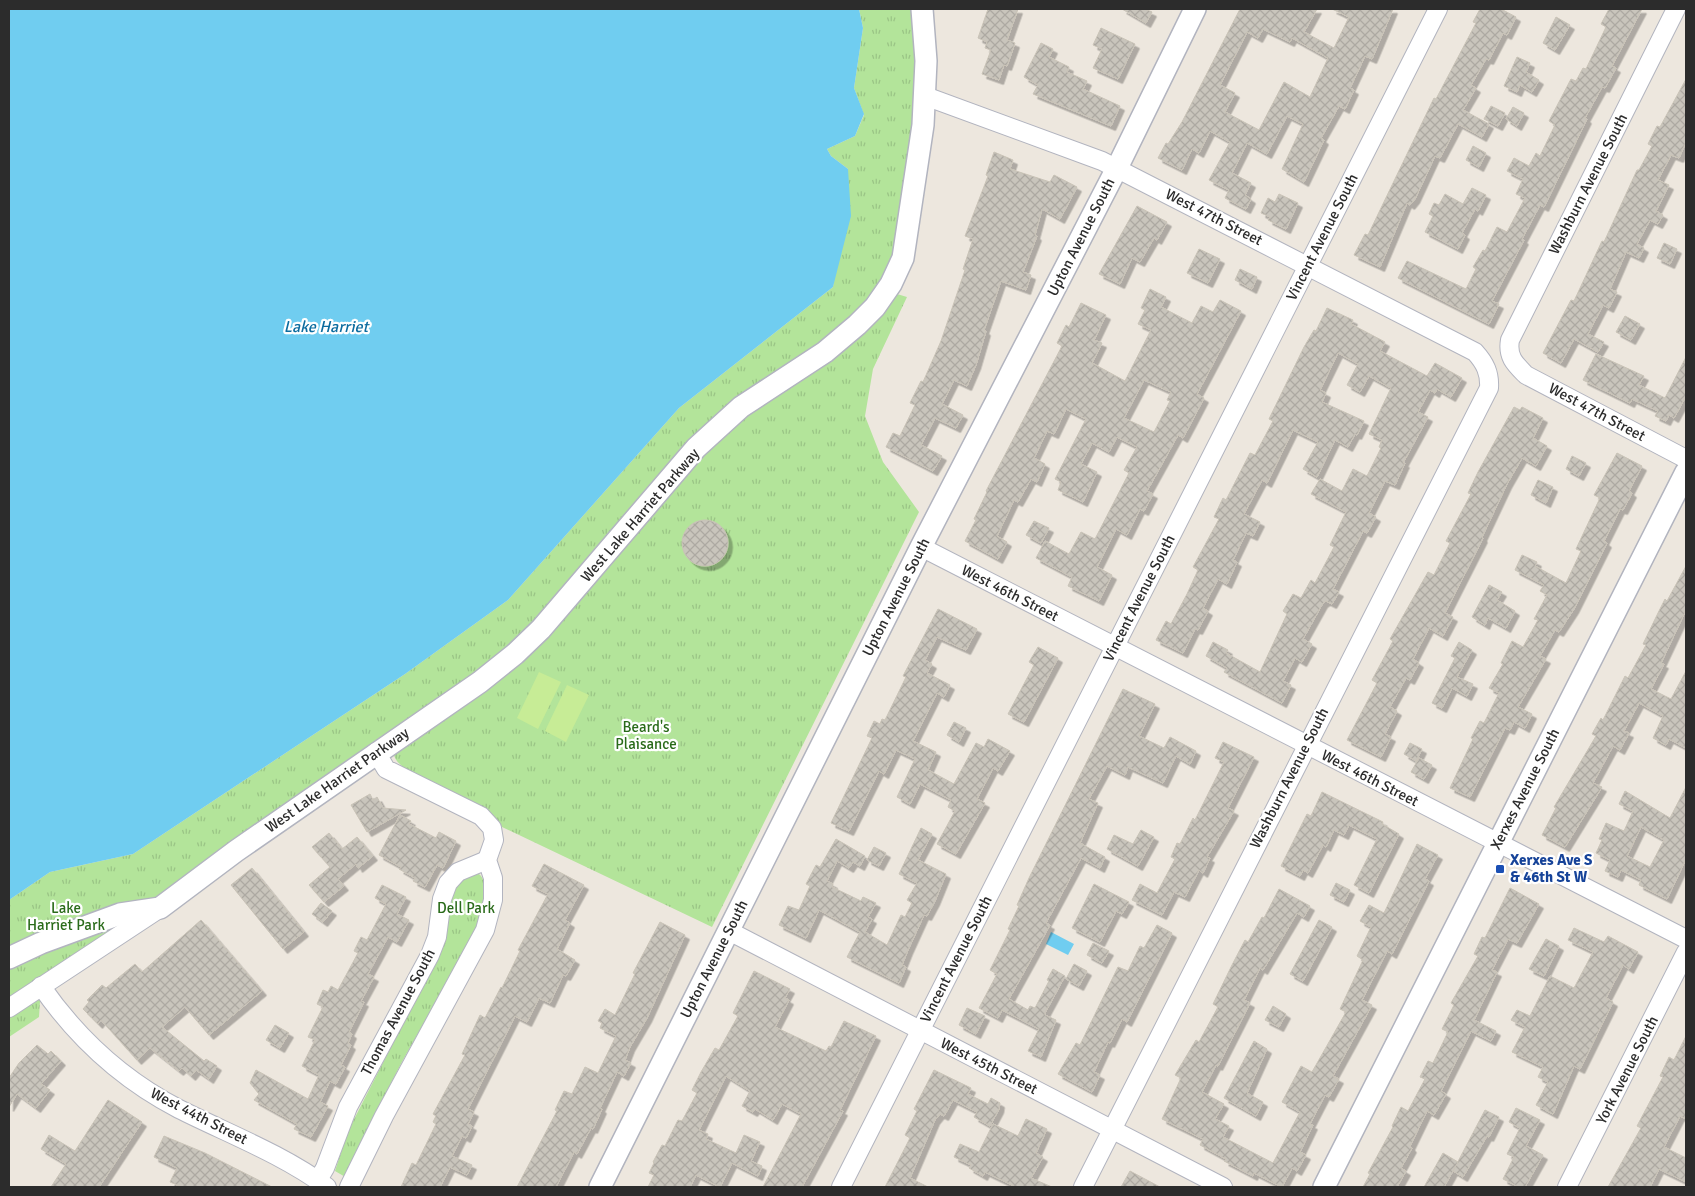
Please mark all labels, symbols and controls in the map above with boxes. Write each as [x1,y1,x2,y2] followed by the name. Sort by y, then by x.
[1545,111,1631,257] street label: Washburn Avenue South
[1282,171,1362,303] street label: Vincent Avenue South
[1043,175,1119,299] street label: Upton Avenue South
[1162,185,1266,249] street label: West 47th Street
[284,317,371,337] water label: Lake Harriet
[1546,379,1648,445] street label: West 47th Street
[577,444,703,586] street label: West Lake Harriet Parkway
[1099,532,1179,664] street label: Vincent Avenue South
[858,535,934,659] street label: Upton Avenue South
[958,561,1062,625] street label: West 46th Street
[1246,705,1332,851] street label: Washburn Avenue South
[615,718,677,753] park label: Beard's Plaisance
[262,724,412,836] street label: West Lake Harriet Parkway
[1487,725,1563,853] street label: Xerxes Avenue South
[1318,746,1422,810] street label: West 46th Street
[1510,851,1592,886] place label: Xerxes Ave S & 46th St W
[1494,863,1506,875] marker: Xerxes Ave S & 46th St W
[916,893,996,1025] street label: Vincent Avenue South
[676,897,752,1021] street label: Upton Avenue South
[27,899,105,934] park label: Lake Harriet Park
[437,899,495,917] park label: Dell Park
[357,946,439,1078] street label: Thomas Avenue South
[1592,1013,1662,1127] street label: York Avenue South
[937,1034,1041,1098] street label: West 45th Street
[147,1084,251,1148] street label: West 44th Street

